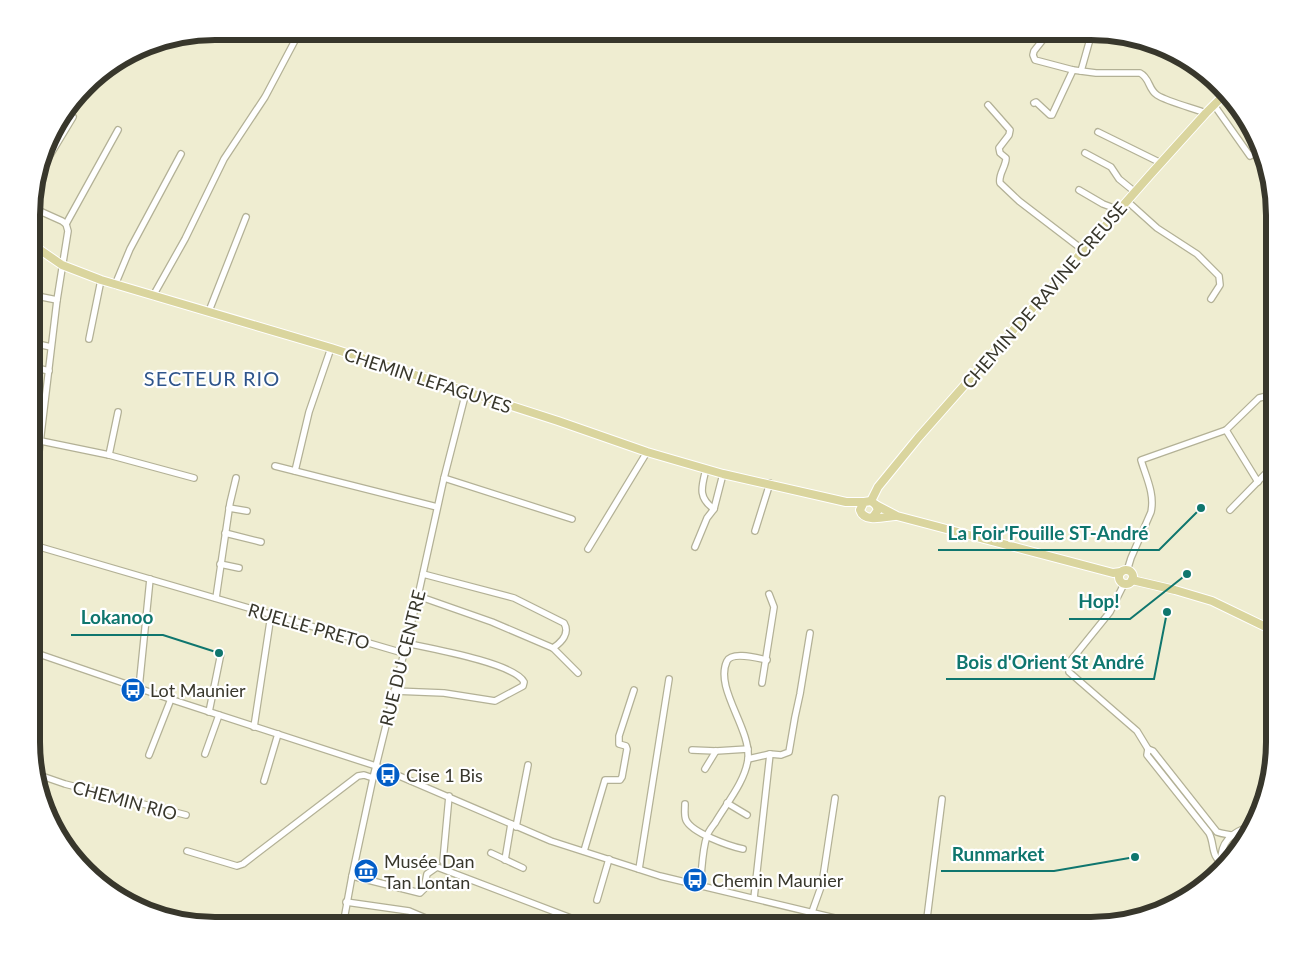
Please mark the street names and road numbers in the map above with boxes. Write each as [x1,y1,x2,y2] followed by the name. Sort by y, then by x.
[957,197,1131,393] street label: CHEMIN DE RAVINE CREUSE
[342,343,514,417] street label: CHEMIN LEFAGUYES
[374,588,430,728] street label: RUE DU CENTRE
[246,598,372,654] street label: RUELLE PRETO
[70,776,180,824] street label: CHEMIN RIO

